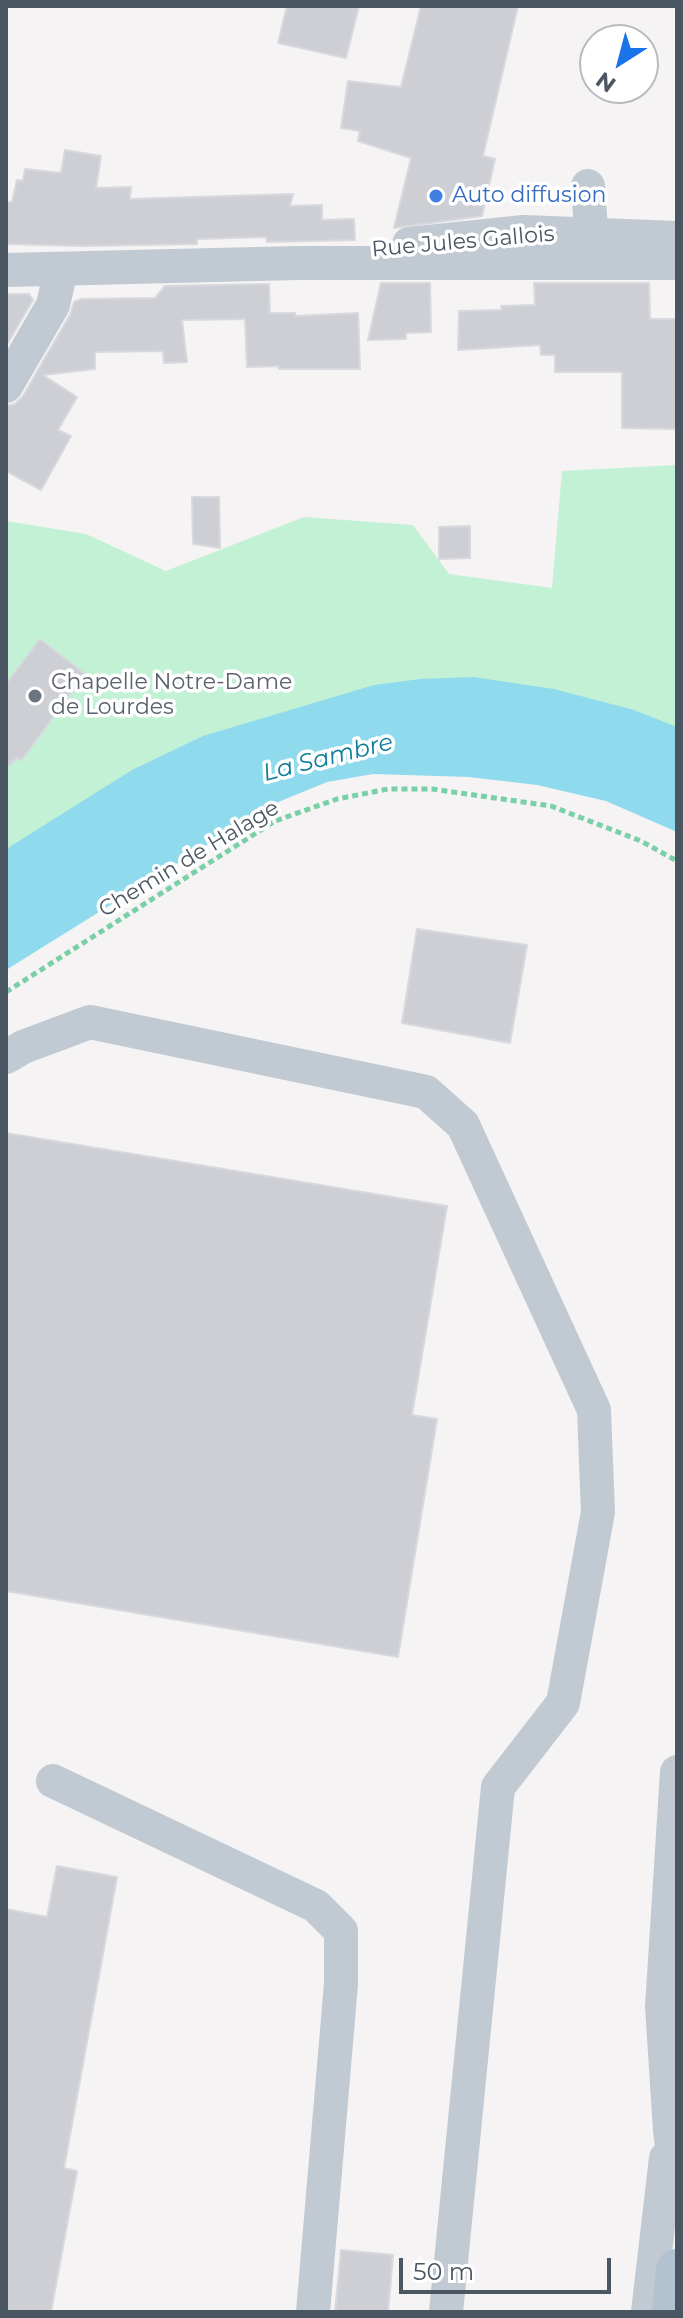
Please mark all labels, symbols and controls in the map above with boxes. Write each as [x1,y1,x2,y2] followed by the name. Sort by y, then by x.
[579,24,659,104] north arrow
[591,66,621,98] text: N
[452,183,606,209] place label: Auto diffusion
[427,187,445,205] marker: Auto diffusion
[370,221,556,263] street label: Rue Jules Gallois
[51,670,292,722] place label: Chapelle Notre-Dame de Lourdes
[26,687,44,705] marker: Chapelle Notre-Dame de Lourdes
[260,728,396,788] water label: La Sambre
[94,795,284,923] street label: Chemin de Halage
[403,2242,615,2292] scale bar
[413,2257,474,2286] text: 50 m

